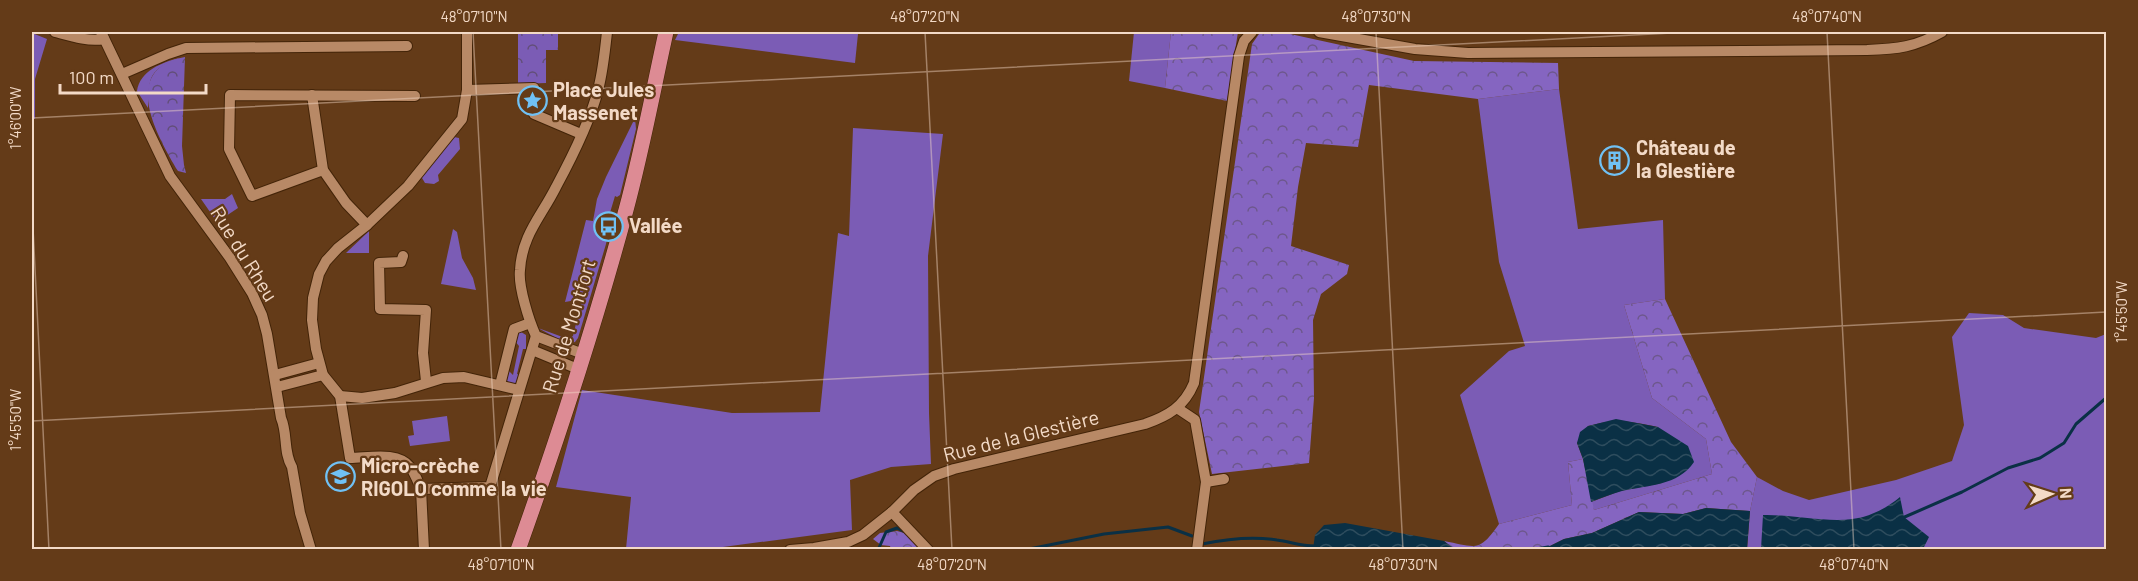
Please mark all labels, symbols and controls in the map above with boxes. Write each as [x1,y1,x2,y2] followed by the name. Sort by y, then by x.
[440,7,508,25] text: 48°07'10"N
[890,7,960,25] text: 48°07'20"N
[1341,7,1411,25] text: 48°07'30"N
[1792,7,1862,25] text: 48°07'40"N
[60,57,206,95] scale bar
[69,66,114,88] text: 100 m
[553,77,654,124] place label: Place Jules Massenet
[516,85,548,117] place icon: Place Jules Massenet
[6,86,24,150] text: 1°46'00"W
[1636,135,1736,182] place label: Château de la Glestière
[1599,144,1631,176] building icon: Château de la Glestière
[206,202,284,305] street label: Rue du Rheu
[592,210,624,242] bus stop icon: Vallée
[629,213,682,237] place label: Vallée
[536,256,600,395] street label: Rue de Montfort
[2112,281,2130,343] text: 1°45'50"W
[6,389,24,451] text: 1°45'50"W
[940,404,1101,466] street label: Rue de la Glestière
[361,453,547,500] place label: Micro-crèche RIGOLO comme la vie
[324,461,356,493] school or university icon: Micro-crèche RIGOLO comme la vie
[2021,464,2081,524] north arrow
[2057,487,2076,499] text: N
[467,555,535,573] text: 48°07'10"N
[917,555,987,573] text: 48°07'20"N
[1368,555,1438,573] text: 48°07'30"N
[1819,555,1889,573] text: 48°07'40"N

